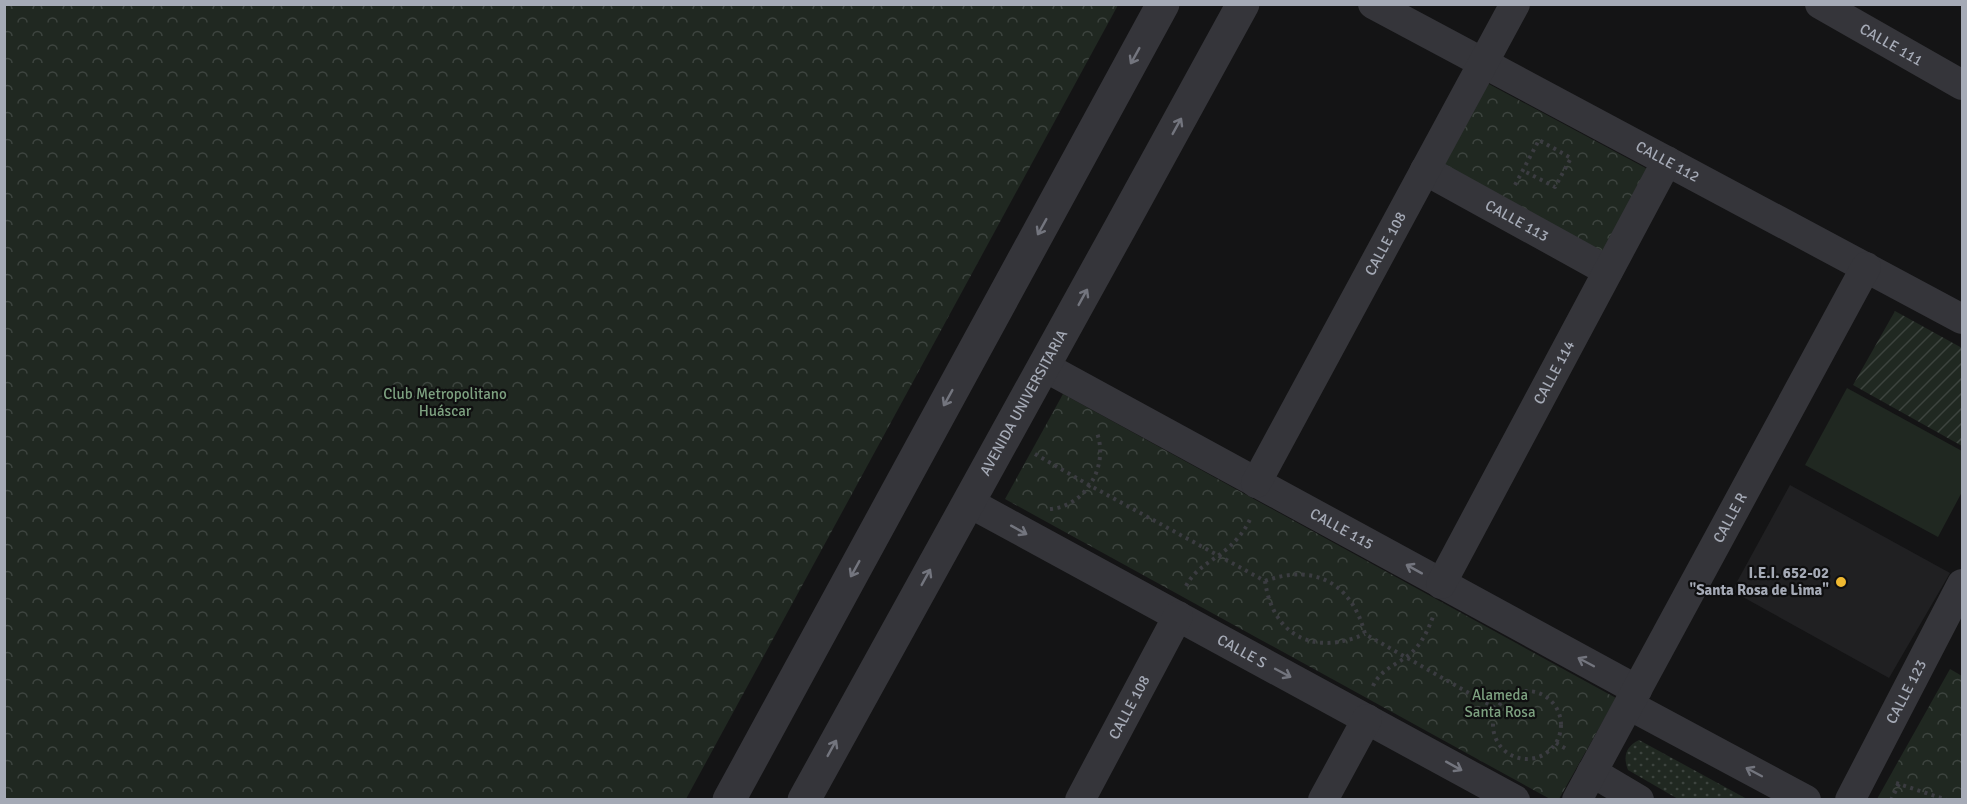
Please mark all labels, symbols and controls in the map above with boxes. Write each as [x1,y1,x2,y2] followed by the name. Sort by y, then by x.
[1856,20,1926,70] street label: CALLE 111
[1129,47,1141,64] one-way arrow
[1171,118,1183,135] one-way arrow
[1633,137,1703,186] street label: CALLE 112
[1482,196,1552,245] street label: CALLE 113
[1361,209,1410,279] street label: CALLE 108
[1036,218,1048,235] one-way arrow
[1077,289,1089,306] one-way arrow
[976,327,1071,479] street label: AVENIDA UNIVERSITARIA
[1530,337,1578,407] street label: CALLE 114
[383,385,507,420] park label: Club Metropolitano Huáscar
[942,389,954,406] one-way arrow
[1709,490,1751,546] street label: CALLE R
[1307,504,1377,553] street label: CALLE 115
[1010,525,1028,536] one-way arrow
[849,560,861,577] one-way arrow
[1406,563,1423,575] one-way arrow
[1690,564,1829,599] place label: I.E.I. 652-02 "Santa Rosa de Lima"
[921,569,933,586] one-way arrow
[1834,575,1848,589] marker: I.E.I. 652-02 "Santa Rosa de Lima"
[1214,630,1270,672] street label: CALLE S
[1577,656,1595,667] one-way arrow
[1882,657,1930,727] street label: CALLE 123
[1274,667,1291,679] one-way arrow
[1105,672,1154,742] street label: CALLE 108
[1464,686,1536,721] park label: Alameda Santa Rosa
[826,740,838,757] one-way arrow
[1445,761,1463,772] one-way arrow
[1746,766,1764,777] one-way arrow

